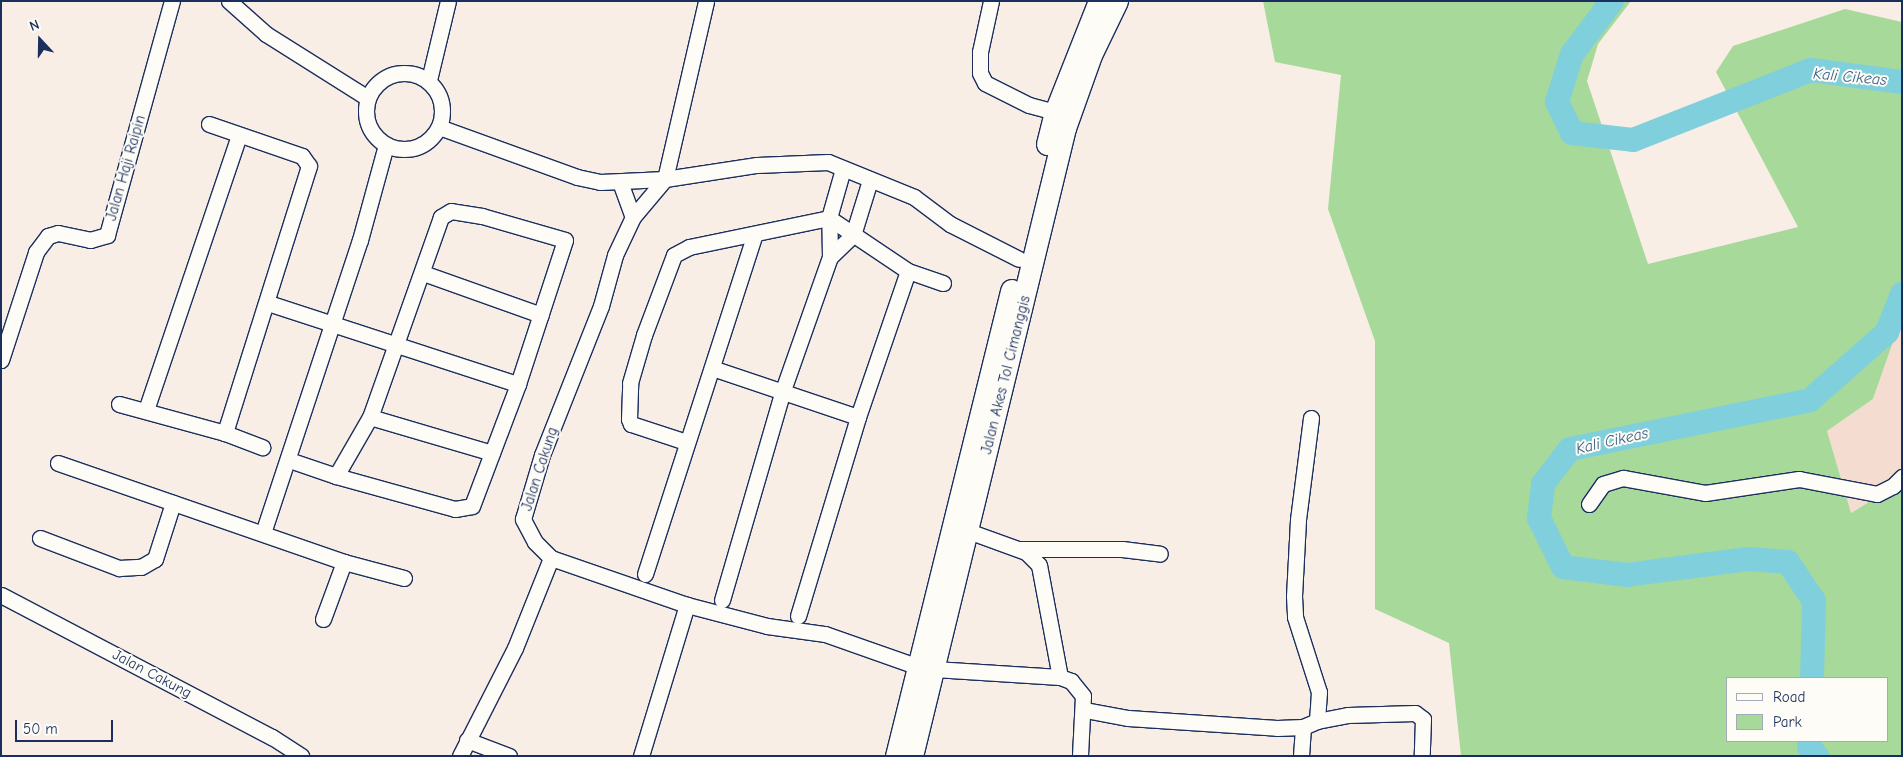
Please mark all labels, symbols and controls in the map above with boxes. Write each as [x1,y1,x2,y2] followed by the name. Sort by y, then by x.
[15,15,65,65] north arrow
[27,16,42,35] text: N
[1812,64,1888,90] water label: Kali Cikeas
[102,113,150,223] street label: Jalan Haji Raipin
[978,294,1034,456] street label: Jalan Akes Tol Cimanggis
[1574,423,1650,459] water label: Kali Cikeas
[518,425,562,513] street label: Jalan Cakung
[109,646,195,702] street label: Jalan Cakung
[1726,677,1888,742] legend
[1773,688,1805,706] text: Road
[18,710,115,742] scale bar
[1773,713,1802,731] text: Park
[23,720,58,738] text: 50 m

